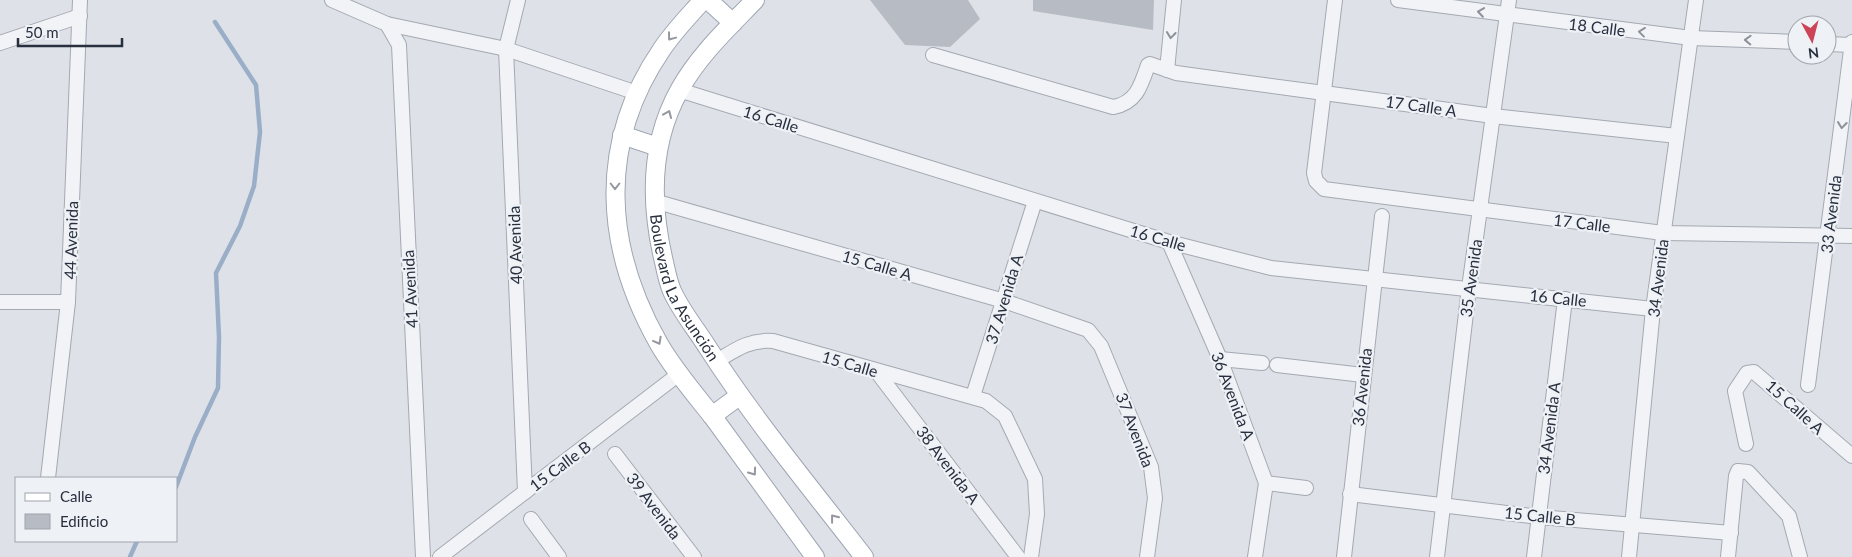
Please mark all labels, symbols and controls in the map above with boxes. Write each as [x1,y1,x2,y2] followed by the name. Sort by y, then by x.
[1477,7,1485,18] one-way arrow
[1567,14,1627,39] street label: 18 Calle
[18,15,121,47] scale bar
[1787,15,1837,65] north arrow
[25,23,59,41] text: 50 m
[1638,27,1646,38] one-way arrow
[669,31,677,40] one-way arrow
[1165,31,1176,39] one-way arrow
[1744,35,1752,46] one-way arrow
[1807,44,1820,62] text: N
[1384,91,1458,120] street label: 17 Calle A
[741,101,801,136] street label: 16 Calle
[662,110,673,119] one-way arrow
[1837,122,1848,130] one-way arrow
[1816,174,1845,254] street label: 33 Avenida
[610,183,620,191] one-way arrow
[60,200,81,280] street label: 44 Avenida
[504,205,525,285] street label: 40 Avenida
[1552,210,1612,235] street label: 17 Calle
[647,213,724,364] street label: Boulevard La Asunción
[1128,220,1188,255] street label: 16 Calle
[1456,238,1485,318] street label: 35 Avenida
[1643,238,1672,318] street label: 34 Avenida
[840,246,914,284] street label: 15 Calle A
[398,249,421,329] street label: 41 Avenida
[981,252,1026,346] street label: 37 Avenida A
[1529,285,1588,310] street label: 16 Calle
[651,335,661,344] one-way arrow
[820,346,880,381] street label: 15 Calle
[1348,347,1375,427] street label: 36 Avenida
[1208,349,1259,443] street label: 36 Avenida A
[1762,376,1828,438] street label: 15 Calle A
[1533,381,1564,475] street label: 34 Avenida A
[1113,390,1158,470] street label: 37 Avenida
[913,422,984,508] street label: 38 Avenida A
[525,436,594,495] street label: 15 Calle B
[747,466,756,476] one-way arrow
[623,469,686,543] street label: 39 Avenida
[15,477,178,542] legend
[60,487,93,505] text: Calle
[1503,502,1577,529] street label: 15 Calle B
[60,512,108,530] text: Edificio
[831,515,840,524] one-way arrow

